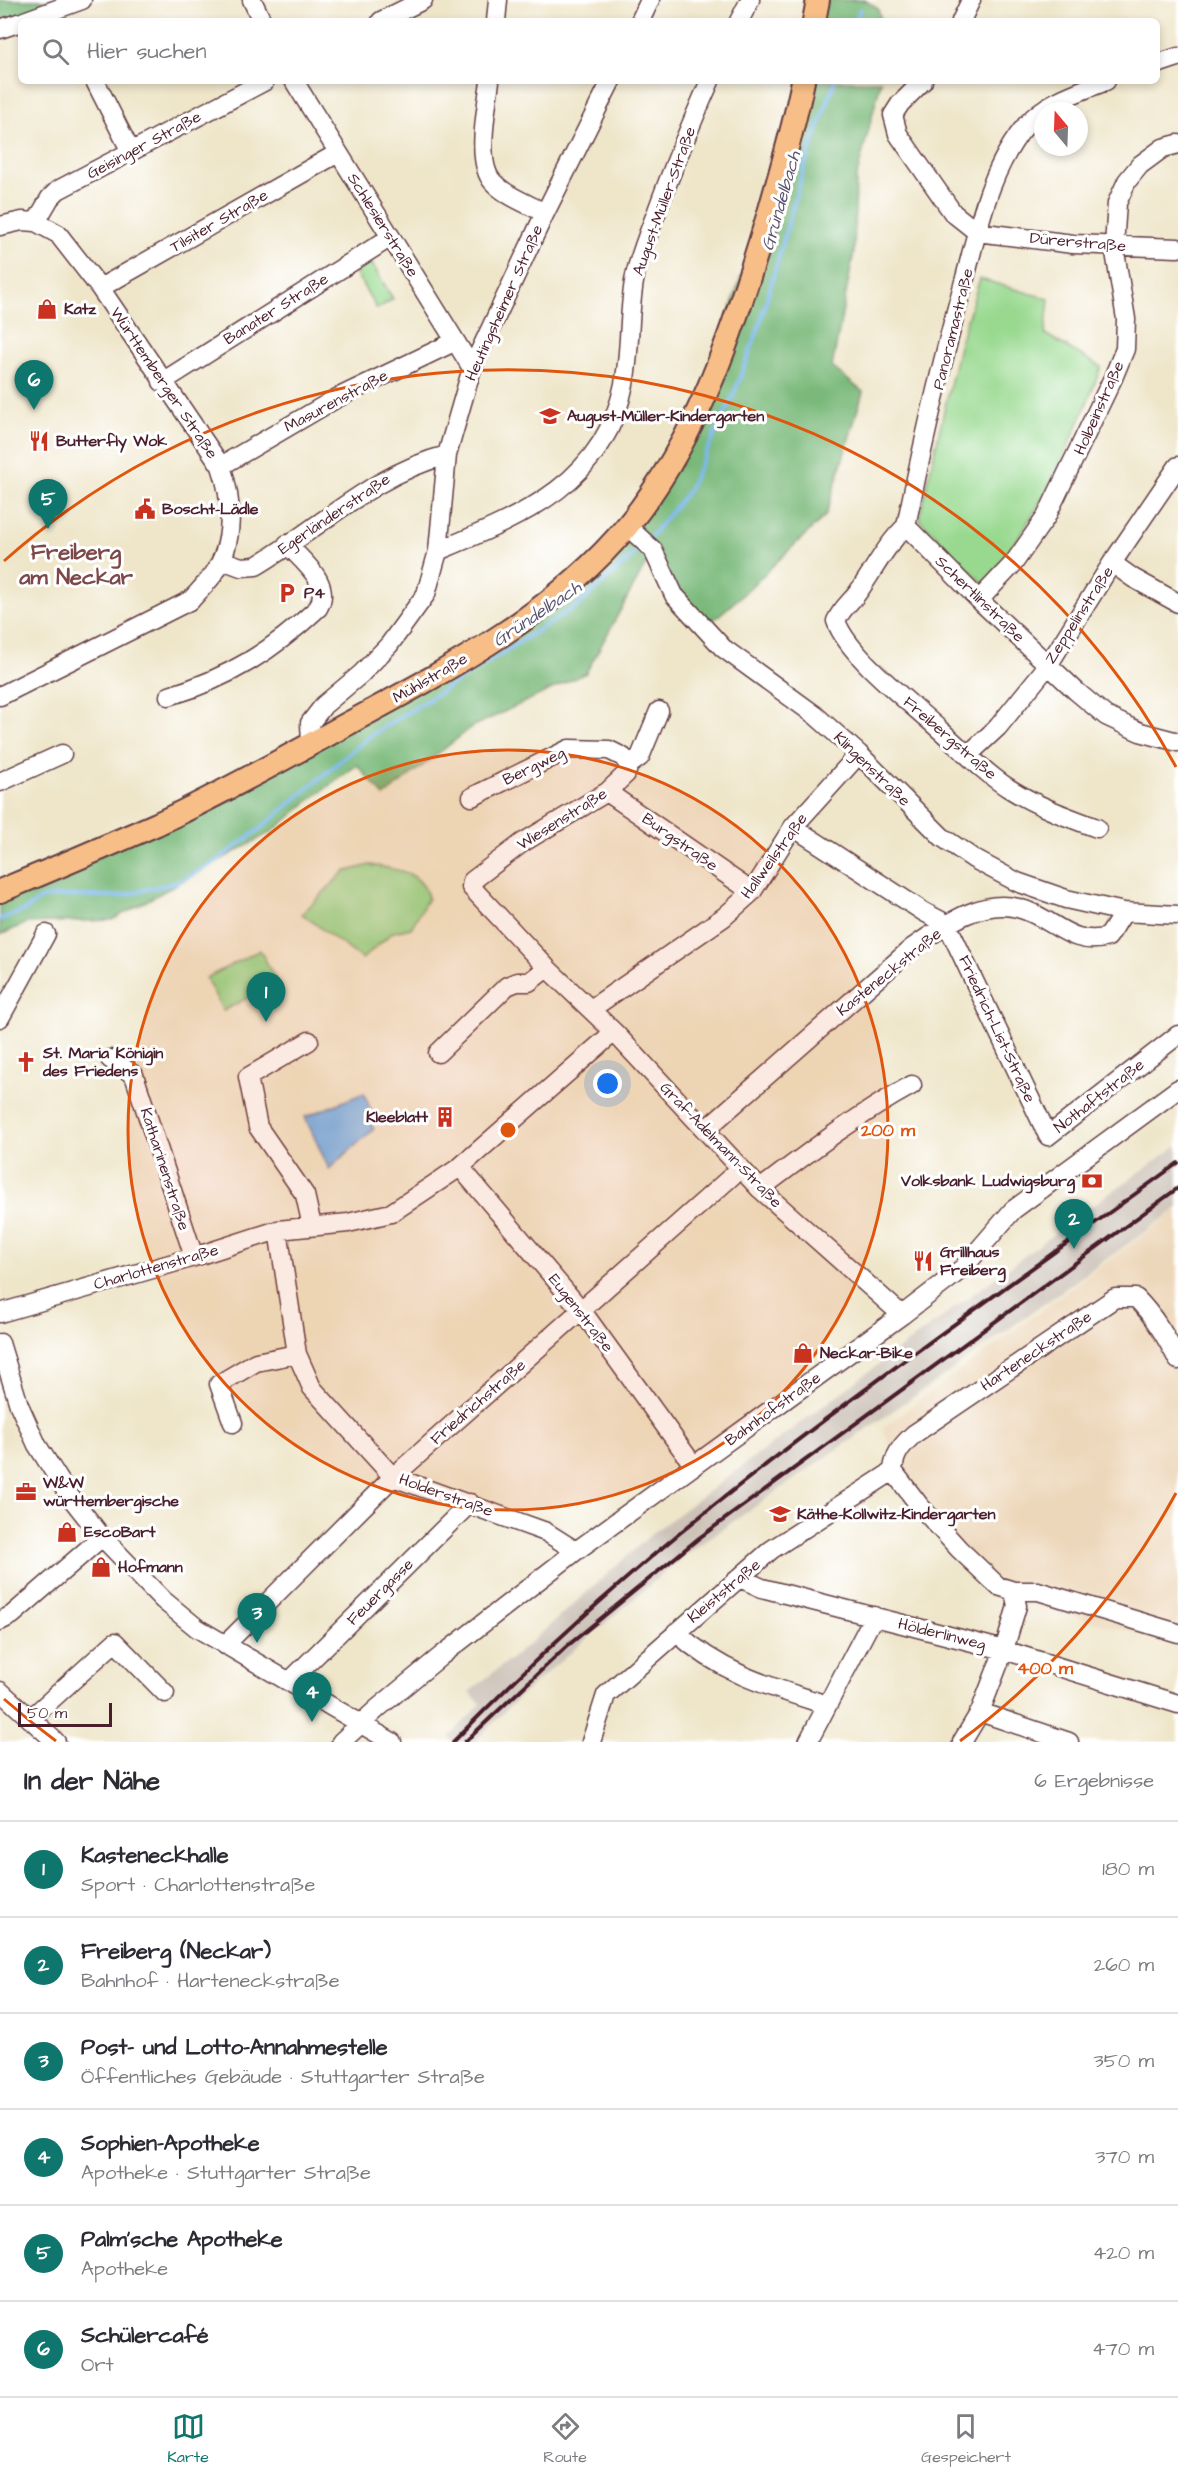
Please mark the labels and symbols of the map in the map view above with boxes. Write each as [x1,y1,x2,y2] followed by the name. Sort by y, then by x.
[1034,102,1088,156] north arrow
[83,105,206,185] street label: Geisinger Straße
[627,123,702,279] street label: August-Müller-Straße
[755,148,807,253] water label: Gründelbach
[342,169,424,282] street label: Schlesierstraße
[166,184,272,258] street label: Tilsiter Straße
[460,221,549,385] street label: Heutingsheimer Straße
[1029,227,1127,257] street label: Dürerstraße
[927,266,979,392] street label: Panoramastraße
[219,268,333,350] street label: Banater Straße
[35,297,59,321] shop icon: Katz
[64,298,97,320] place label: Katz
[104,303,223,464] street label: Württemberger Straße
[1068,357,1130,459] street label: Holbeinstraße
[15,360,54,410] pin: 6
[280,364,392,438] street label: Masurenstraße
[538,404,562,428] school or university icon: August-Müller-Kindergarten
[567,405,764,429] place label: August-Müller-Kindergarten
[27,429,51,453] restaurant icon: Butterfly Wok
[56,430,167,453] place label: Butterfly Wok
[274,468,395,561] street label: Egerländerstraße
[28,480,68,529] pin: 5
[133,497,157,521] public building icon: Boscht-Lädle
[162,498,259,520] place label: Boscht-Lädle
[18,537,134,593] district label: Freiberg am Neckar
[930,551,1030,648] street label: Schertlinstraße
[1039,562,1119,668] street label: Zeppelinstraße
[488,575,587,653] water label: Gründelbach
[275,581,299,605] parking icon: P4
[304,582,325,604] place label: P4
[388,647,472,708] street label: Mühlstraße
[898,691,1002,786] street label: Freibergstraße
[828,727,916,812] street label: Klingenstraße
[499,741,569,791] street label: Bergweg
[513,782,612,855] street label: Wiesenstraße
[637,808,723,877] street label: Burgstraße
[735,808,813,903] street label: Hallweilstraße
[832,923,946,1021] street label: Kasteneckstraße
[953,952,1041,1107] street label: Friedrich-List-Straße
[246,972,286,1022] pin: 1
[42,1042,163,1082] place label: St. Maria Königin des Friedens
[14,1050,38,1074] church icon: St. Maria Königin des Friedens
[1049,1054,1149,1138] street label: Nothaftstraße
[593,1069,622,1098] your location
[655,1077,787,1213] street label: Graf-Adelmann-Straße
[135,1105,195,1233] street label: Katharinenstraße
[433,1105,457,1129] building icon: Kleeblatt
[366,1106,429,1128] place label: Kleeblatt
[860,1118,916,1143] text: 200 m
[498,1120,518,1140] centre of rings
[1080,1169,1104,1193] bank icon: Volksbank Ludwigsburg
[900,1170,1076,1194] place label: Volksbank Ludwigsburg
[1054,1200,1094,1249] pin: 2
[91,1239,221,1295] street label: Charlottenstraße
[940,1241,1006,1283] place label: Grillhaus Freiberg
[911,1249,935,1273] restaurant icon: Grillhaus Freiberg
[543,1269,619,1358] street label: Eugenstraße
[976,1305,1096,1396] street label: Harteneckstraße
[791,1341,815,1365] shop icon: Neckar-Bike
[820,1342,913,1364] place label: Neckar-Bike
[426,1354,531,1450] street label: Friedrichstraße
[721,1367,826,1451] street label: Bahnhofstraße
[396,1468,496,1522] street label: Holderstraße
[42,1472,179,1514] place label: W&W württembergische
[14,1480,38,1504] office icon: W&W württembergische
[768,1502,792,1526] school or university icon: Käthe-Kollwitz-Kindergarten
[797,1503,995,1527] place label: Käthe-Kollwitz-Kindergarten
[55,1520,79,1544] shop icon: EscoBart
[84,1521,156,1543] place label: EscoBart
[342,1553,419,1631] street label: Feuergasse
[683,1554,766,1628] street label: Kleiststraße
[89,1555,113,1579] shop icon: Hofmann
[118,1556,183,1578] place label: Hofmann
[238,1594,276,1643] pin: 3
[896,1612,988,1656] street label: Hölderlinweg
[1017,1656,1074,1681] text: 400 m
[292,1672,332,1722] pin: 4
[18,1700,112,1728] scale bar

